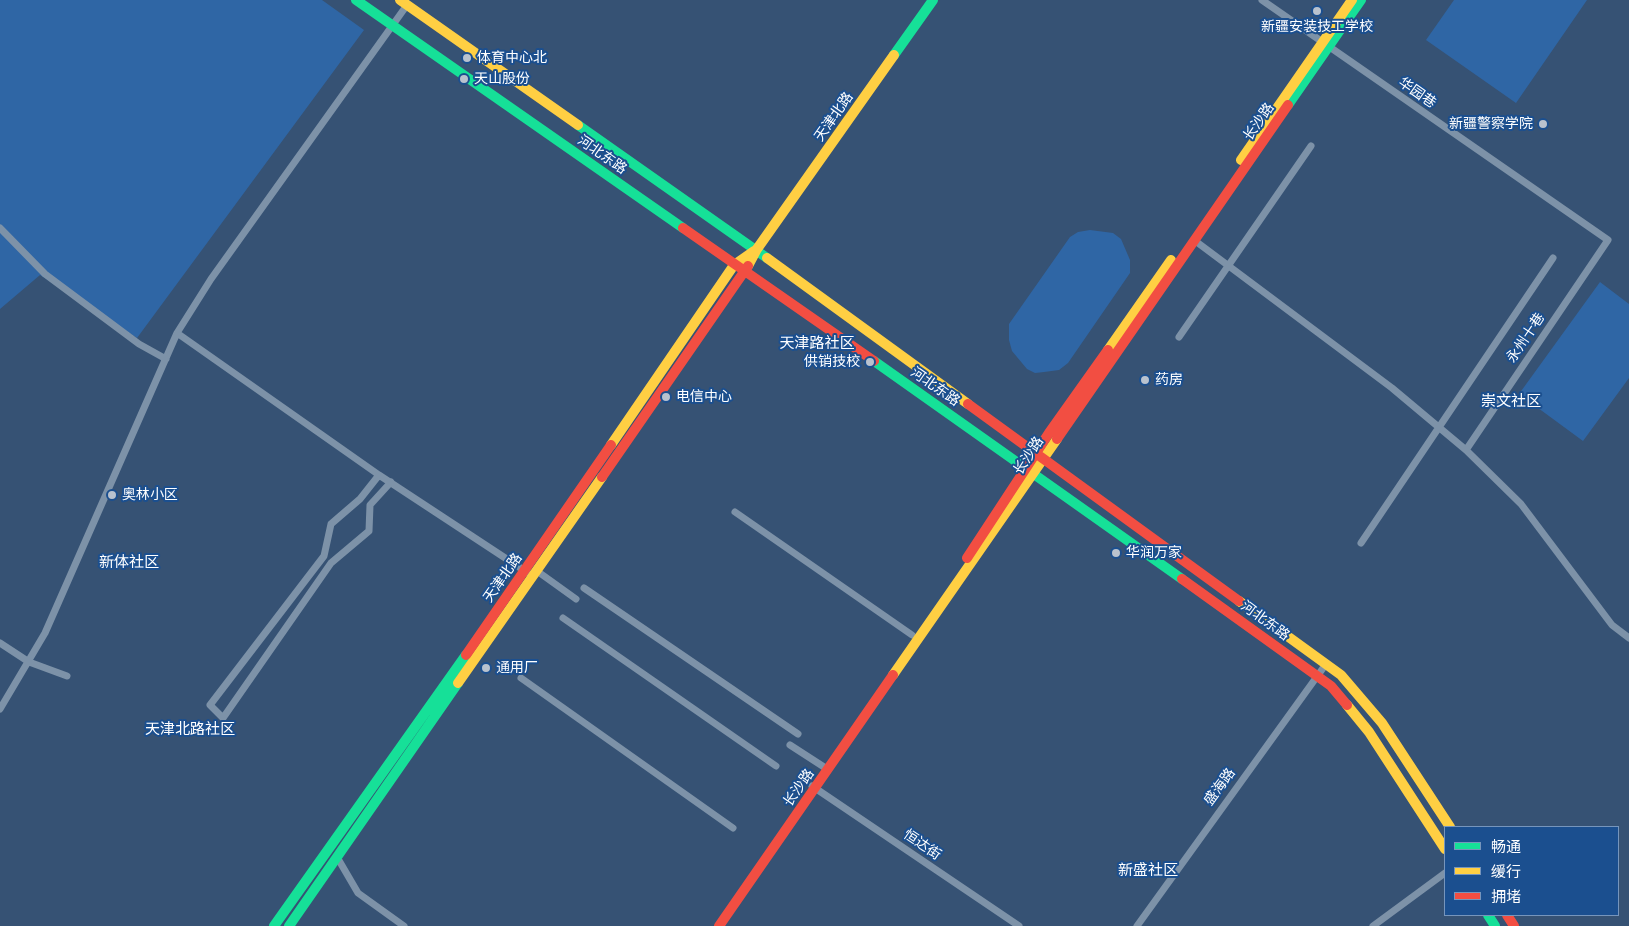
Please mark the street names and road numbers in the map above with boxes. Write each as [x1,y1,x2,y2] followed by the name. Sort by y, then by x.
[1395,74,1439,112] street label: 华园巷
[811,89,857,145] street label: 天津北路
[1240,100,1278,144] street label: 长沙路
[574,132,630,178] street label: 河北东路
[1503,310,1549,366] street label: 永州十巷
[907,364,963,410] street label: 河北东路
[1011,434,1047,478] street label: 长沙路
[480,550,526,606] street label: 天津北路
[1237,598,1293,644] street label: 河北东路
[1201,765,1239,809] street label: 盛海路
[780,766,818,810] street label: 长沙路
[900,826,944,864] street label: 恒达街

